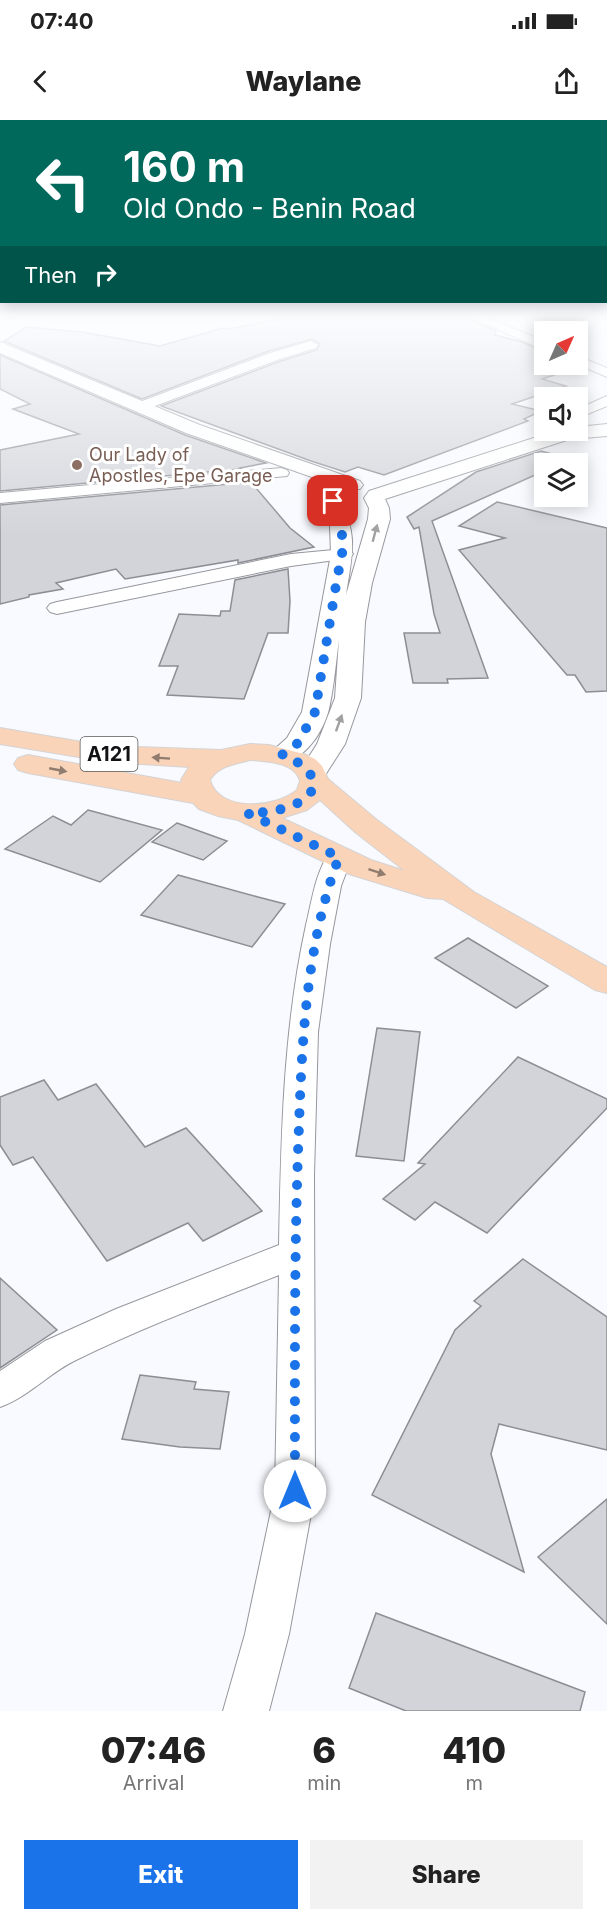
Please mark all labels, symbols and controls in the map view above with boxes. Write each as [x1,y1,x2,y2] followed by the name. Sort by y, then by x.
[30,8,94,34] text: 07:40
[24,65,57,98] icon: back
[246,65,361,98] text: Waylane
[550,65,583,98] icon: share
[123,141,245,192] text: 160 m
[24,144,102,222] icon: left
[123,192,416,225] text: Old Ondo - Benin Road
[89,258,122,291] icon: right
[24,262,77,288] text: Then
[534,321,588,375] north arrow
[534,321,588,507] map controls
[534,387,588,441] button: sound
[89,444,273,486] place label: Our Lady of Apostles, Epe Garage
[534,453,588,507] button: layers
[70,458,84,472] marker: Our Lady of Apostles, Epe Garage
[307,475,358,526] pin
[316,484,349,517] icon: arrive
[371,523,381,542] one-way arrow
[335,714,345,732] one-way arrow
[80,737,138,771] road number: A121
[152,753,171,762] one-way arrow
[48,766,67,775] one-way arrow
[368,868,386,877] one-way arrow
[263,1459,327,1523] position arrow
[101,1728,206,1772] text: 07:46
[312,1728,336,1772] text: 6
[442,1728,506,1772] text: 410
[123,1771,184,1795] text: Arrival
[307,1771,341,1795] text: min
[465,1771,483,1795] text: m
[24,1840,298,1909] button: Exit
[310,1840,583,1909] button: Share

